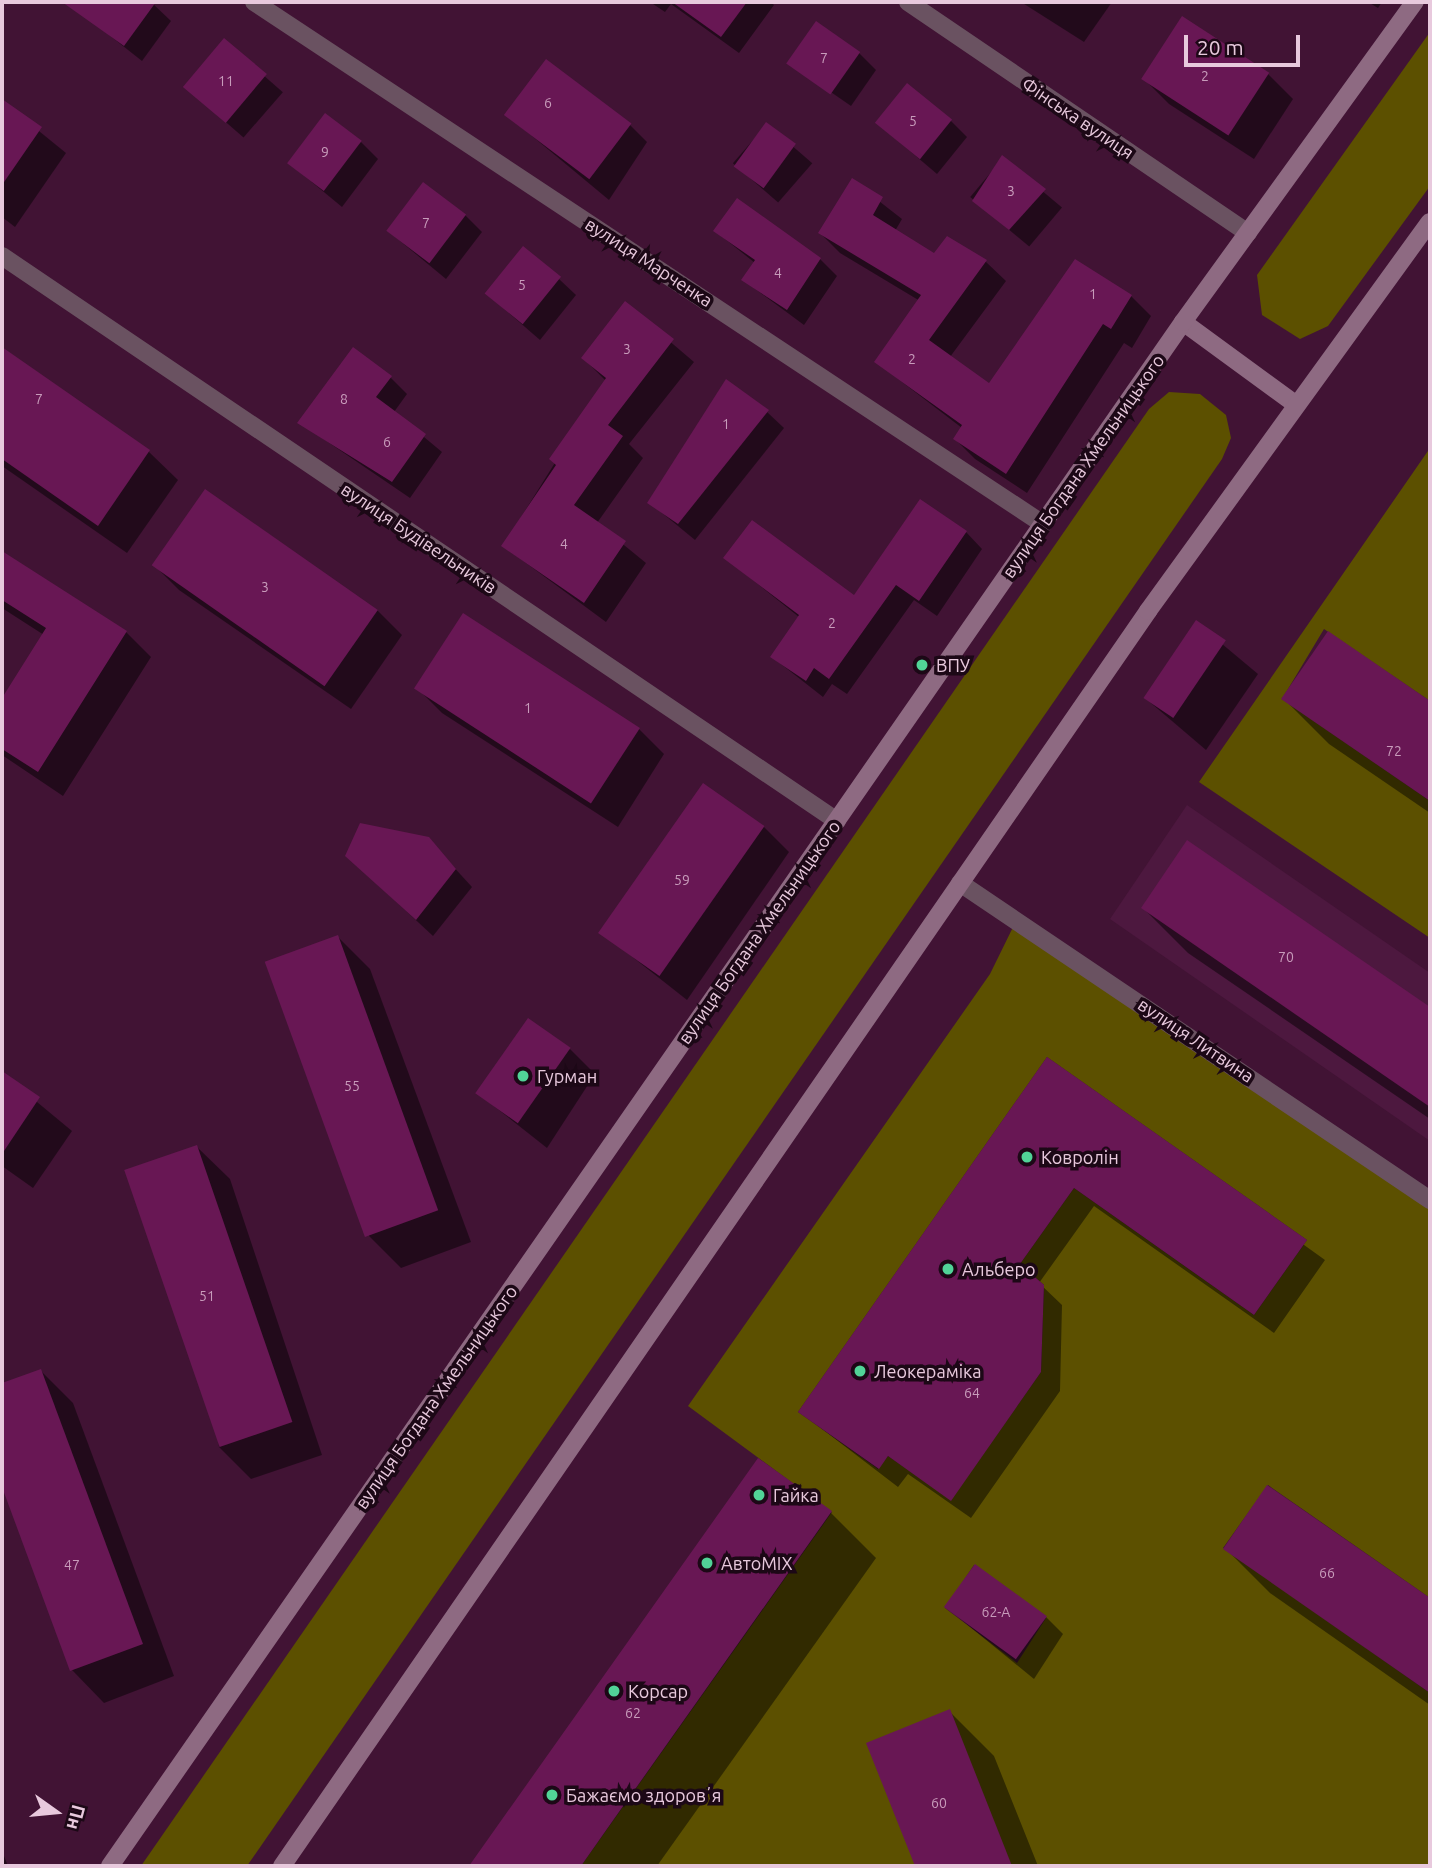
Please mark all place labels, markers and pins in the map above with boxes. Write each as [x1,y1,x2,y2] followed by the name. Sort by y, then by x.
[936,654,970,676] place label: ВПУ
[914,657,930,673] marker: ВПУ
[537,1065,597,1087] place label: Гурман
[515,1068,531,1084] marker: Гурман
[1041,1146,1119,1168] place label: Ковролін
[1019,1149,1035,1165] marker: Ковролін
[962,1258,1035,1280] place label: Альберо
[940,1261,956,1277] marker: Альберо
[874,1360,982,1382] place label: Леокераміка
[852,1363,868,1379] marker: Леокераміка
[773,1484,819,1506] place label: Гайка
[751,1487,767,1503] marker: Гайка
[721,1552,792,1574] place label: АвтоMIX
[699,1555,715,1571] marker: АвтоMIX
[628,1680,688,1702] place label: Корсар
[606,1683,622,1699] marker: Корсар
[566,1784,721,1806] place label: Бажаємо здоровʼя
[544,1787,560,1803] marker: Бажаємо здоровʼя

